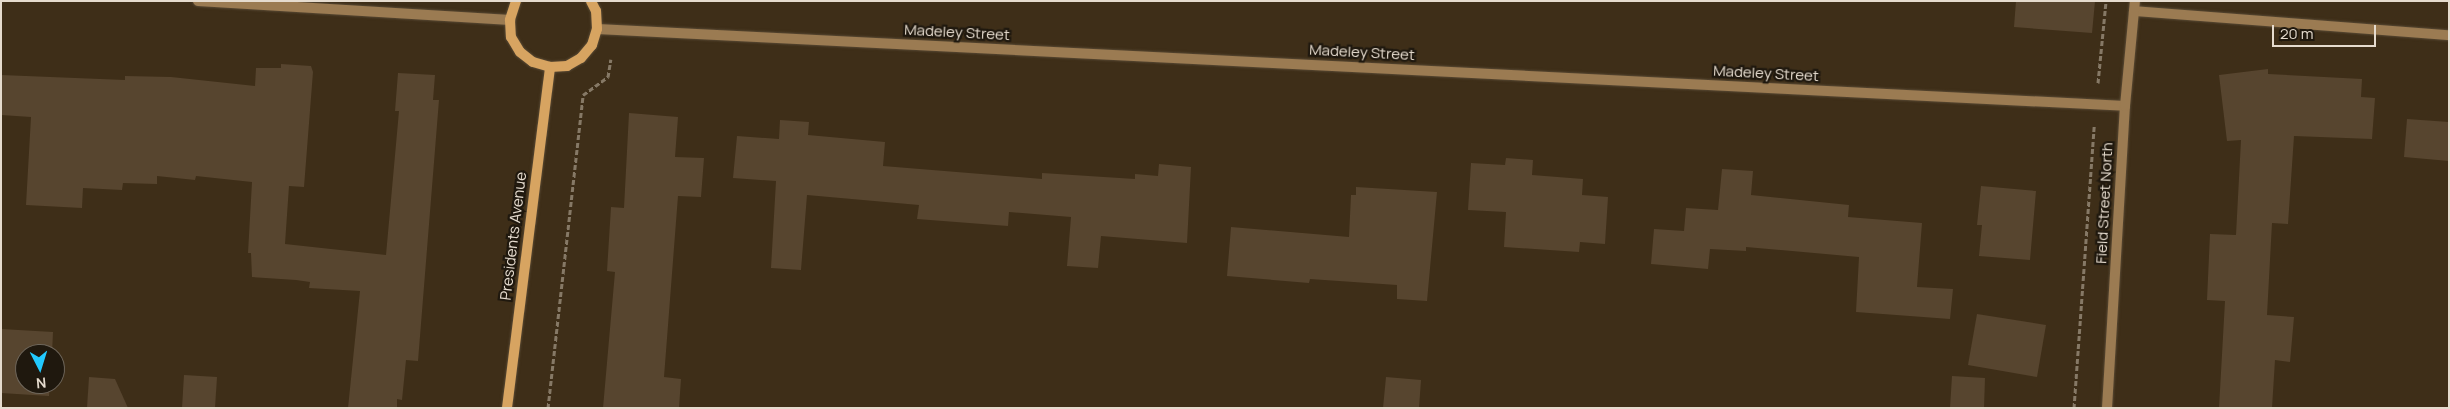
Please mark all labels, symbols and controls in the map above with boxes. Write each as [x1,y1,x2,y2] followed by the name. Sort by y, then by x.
[2275,15,2379,47] scale bar
[904,20,1010,44] street label: Madeley Street
[2280,23,2313,44] text: 20 m
[1309,40,1415,64] street label: Madeley Street
[1713,61,1819,85] street label: Madeley Street
[2092,142,2116,264] street label: Field Street North
[496,171,530,301] street label: Presidents Avenue
[15,344,65,394] north arrow
[35,374,47,393] text: N

